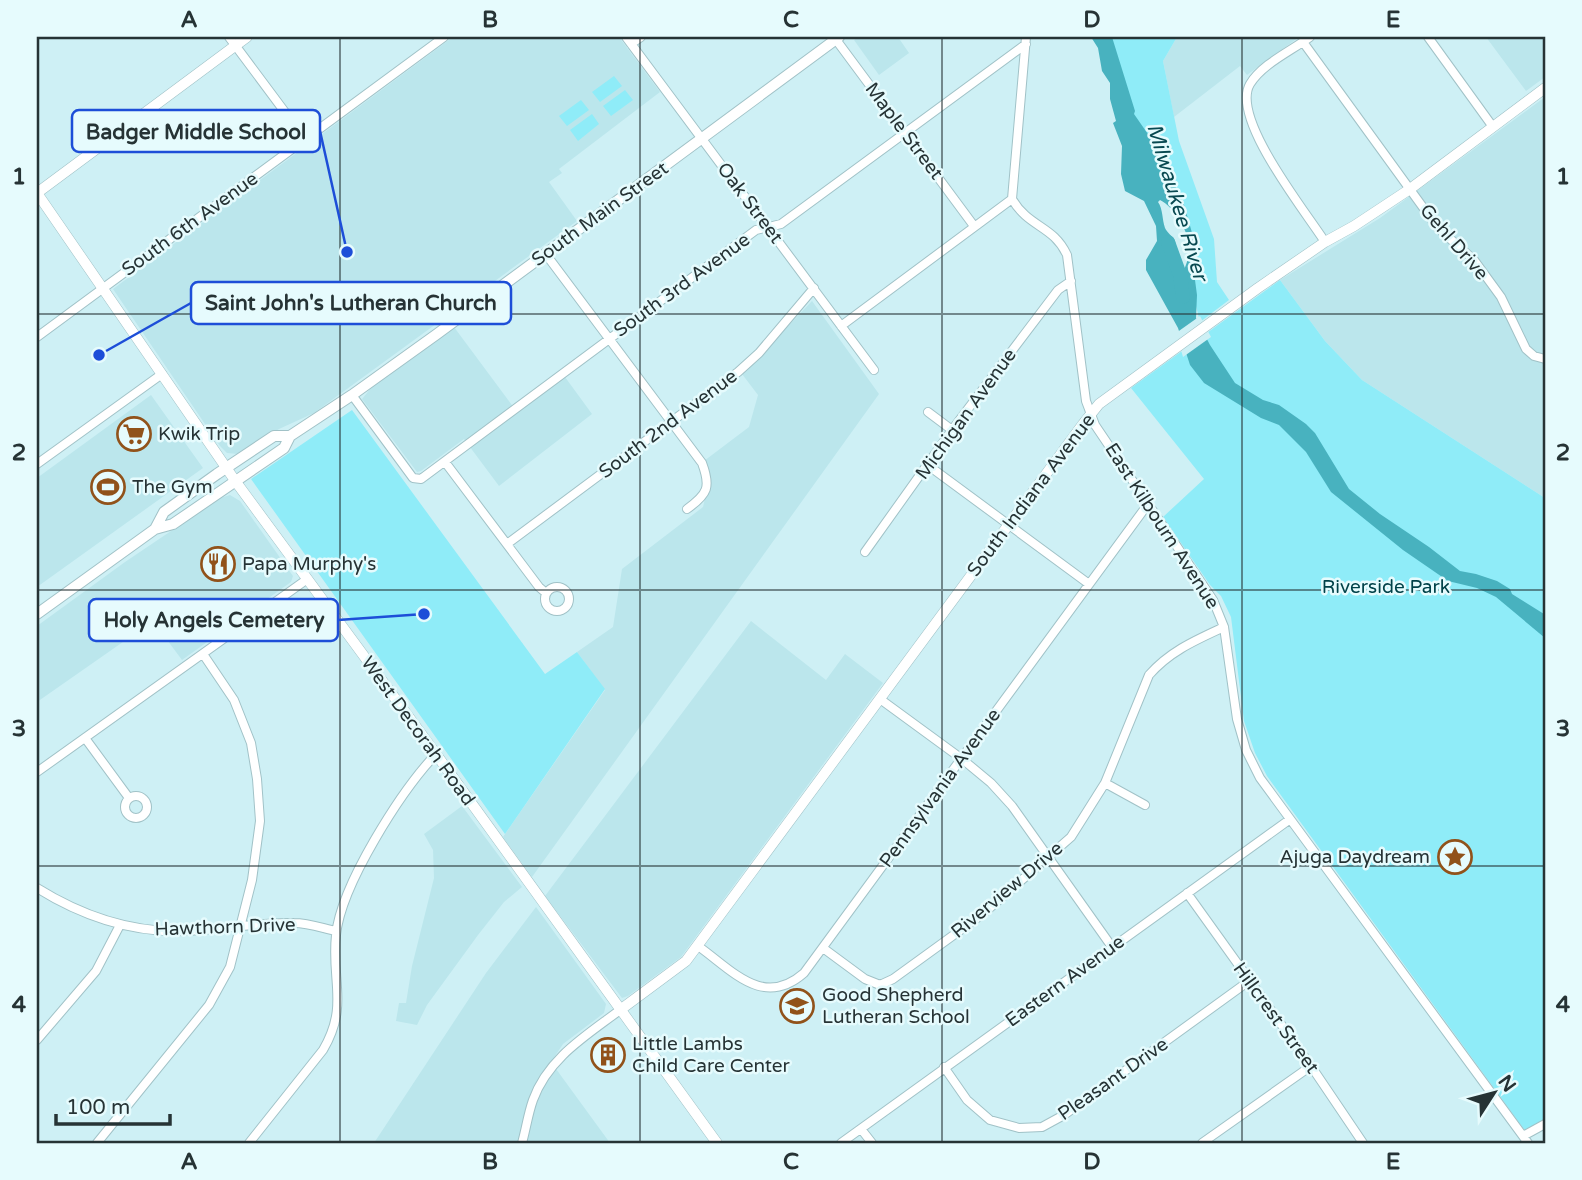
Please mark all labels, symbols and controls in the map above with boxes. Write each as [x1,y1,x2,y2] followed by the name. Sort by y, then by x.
[180,6,198,34] text: A
[482,6,498,34] text: B
[783,6,799,34] text: C
[1083,6,1101,34] text: D
[1386,6,1400,34] text: E
[860,78,948,184] street label: Maple Street
[72,110,320,152] callout: Badger Middle School
[86,120,306,145] text: Badger Middle School
[1141,120,1214,286] water label: Milwaukee River
[528,157,672,271] street label: South Main Street
[712,158,788,248] street label: Oak Street
[12,163,26,191] text: 1
[1556,163,1570,191] text: 1
[118,167,262,281] street label: South 6th Avenue
[1415,200,1493,284] street label: Gehl Drive
[610,228,754,342] street label: South 3rd Avenue
[191,282,511,324] callout: Saint John's Lutheran Church
[205,291,497,316] text: Saint John's Lutheran Church
[911,344,1021,484] street label: Michigan Avenue
[595,365,741,483] street label: South 2nd Avenue
[963,409,1099,581] street label: South Indiana Avenue
[115,415,153,453] supermarket icon: Kwik Trip
[158,423,240,445] place label: Kwik Trip
[12,439,26,467] text: 2
[1100,439,1224,613] street label: East Kilbourn Avenue
[1556,439,1570,467] text: 2
[89,468,127,506] sports icon: The Gym
[132,476,213,498] place label: The Gym
[199,545,237,583] restaurant icon: Papa Murphy's
[242,553,376,575] place label: Papa Murphy's
[1322,576,1450,598] park label: Riverside Park
[89,599,338,641] callout: Holy Angels Cemetery
[104,608,325,633] text: Holy Angels Cemetery
[357,652,479,810] street label: West Decorah Road
[875,704,1005,872] street label: Pennsylvania Avenue
[12,715,26,743] text: 3
[1556,715,1570,743] text: 3
[947,837,1067,943] street label: Riverview Drive
[1436,838,1474,876] place icon: Ajuga Daydream
[1279,846,1430,868] place label: Ajuga Daydream
[154,914,296,940] street label: Hawthorn Drive
[1001,931,1129,1031] street label: Eastern Avenue
[1228,958,1324,1078] street label: Hillcrest Street
[822,984,970,1028] place label: Good Shepherd Lutheran School
[778,987,816,1025] school or university icon: Good Shepherd Lutheran School
[12,991,27,1019] text: 4
[1556,991,1571,1019] text: 4
[632,1033,791,1077] place label: Little Lambs Child Care Center
[1054,1033,1172,1125] street label: Pleasant Drive
[589,1036,627,1074] building icon: Little Lambs Child Care Center
[1460,1058,1530,1128] north arrow
[1494,1071,1520,1096] text: N
[56,1082,170,1126] scale bar
[66,1095,130,1120] text: 100 m
[180,1148,198,1176] text: A
[482,1148,498,1176] text: B
[783,1148,799,1176] text: C
[1083,1148,1101,1176] text: D
[1386,1148,1400,1176] text: E

